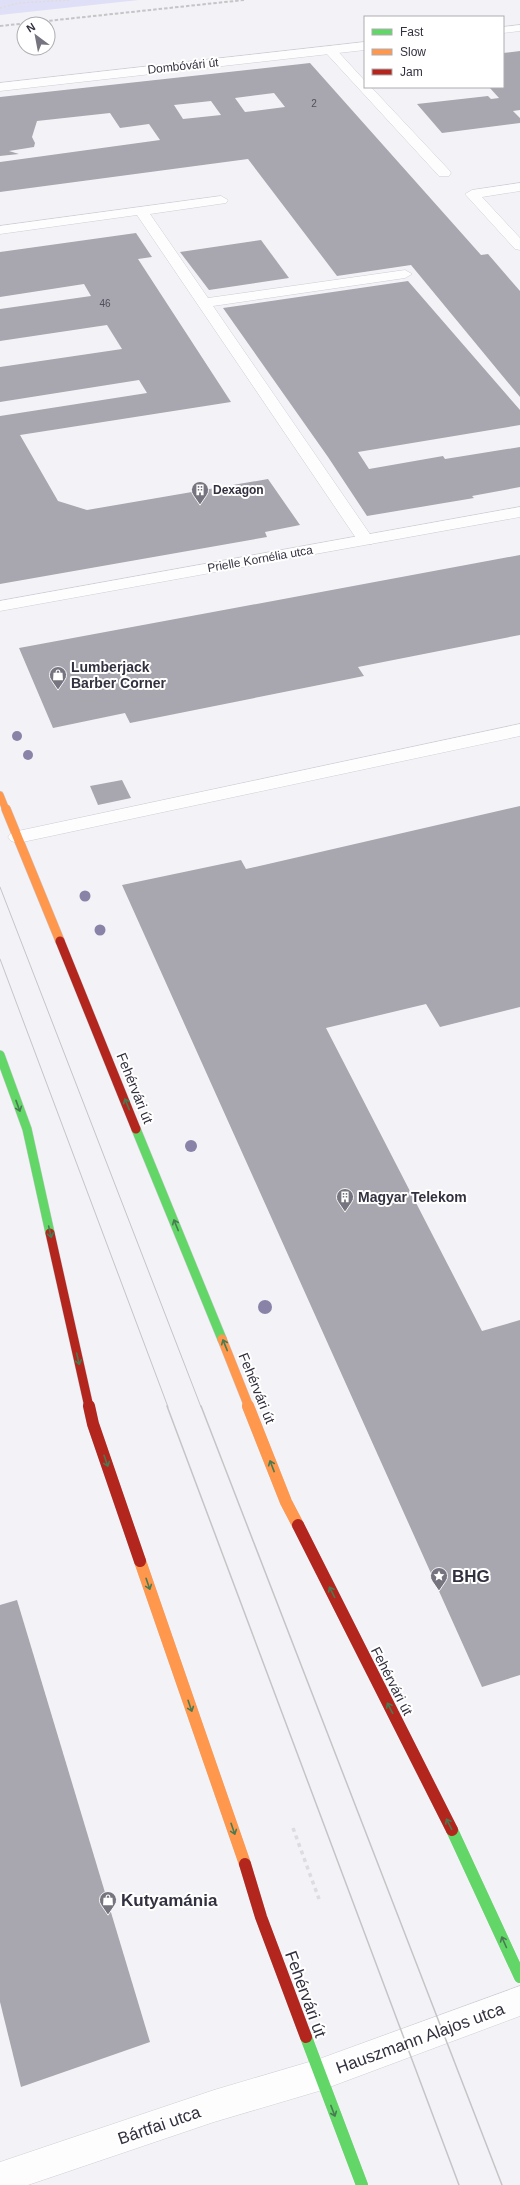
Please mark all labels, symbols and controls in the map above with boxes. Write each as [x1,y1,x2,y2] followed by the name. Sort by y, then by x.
[16,16,56,56] north arrow
[364,16,504,88] legend
[24,20,37,35] text: N
[400,25,424,39] text: Fast
[400,45,426,59] text: Slow
[147,55,220,77] street label: Dombóvári út
[400,65,423,79] text: Jam
[311,98,317,109] house number: 2
[99,298,111,309] house number: 46
[190,480,210,505] building icon: Dexagon
[213,483,264,497] place label: Dexagon
[206,543,314,575] street label: Prielle Kornélia utca
[71,659,166,691] place label: Lumberjack Barber Corner
[48,665,68,690] shop icon: Lumberjack Barber Corner
[114,1050,156,1126] street label: Fehérvári út
[15,1099,23,1111] one-way arrow
[122,1099,130,1111] one-way arrow
[335,1187,355,1212] building icon: Magyar Telekom
[358,1189,467,1205] place label: Magyar Telekom
[172,1219,179,1231] one-way arrow
[46,1225,54,1238] one-way arrow
[221,1339,228,1351] one-way arrow
[236,1350,278,1426] street label: Fehérvári út
[75,1352,83,1365] one-way arrow
[102,1454,110,1466] one-way arrow
[268,1460,276,1472] one-way arrow
[429,1566,449,1591] place icon: BHG
[452,1567,490,1586] place label: BHG
[145,1577,152,1590] one-way arrow
[327,1586,335,1598] one-way arrow
[368,1644,416,1718] street label: Fehérvári út
[187,1700,195,1712] one-way arrow
[386,1702,393,1714] one-way arrow
[445,1818,452,1830] one-way arrow
[230,1823,237,1836] one-way arrow
[98,1890,118,1915] shop icon: Kutyamánia
[121,1891,218,1910] place label: Kutyamánia
[500,1936,507,1948] one-way arrow
[281,1948,330,2040] street label: Fehérvári út
[333,1999,507,2078] street label: Hauszmann Alajos utca
[115,2102,203,2148] street label: Bártfai utca
[330,2105,338,2117] one-way arrow

